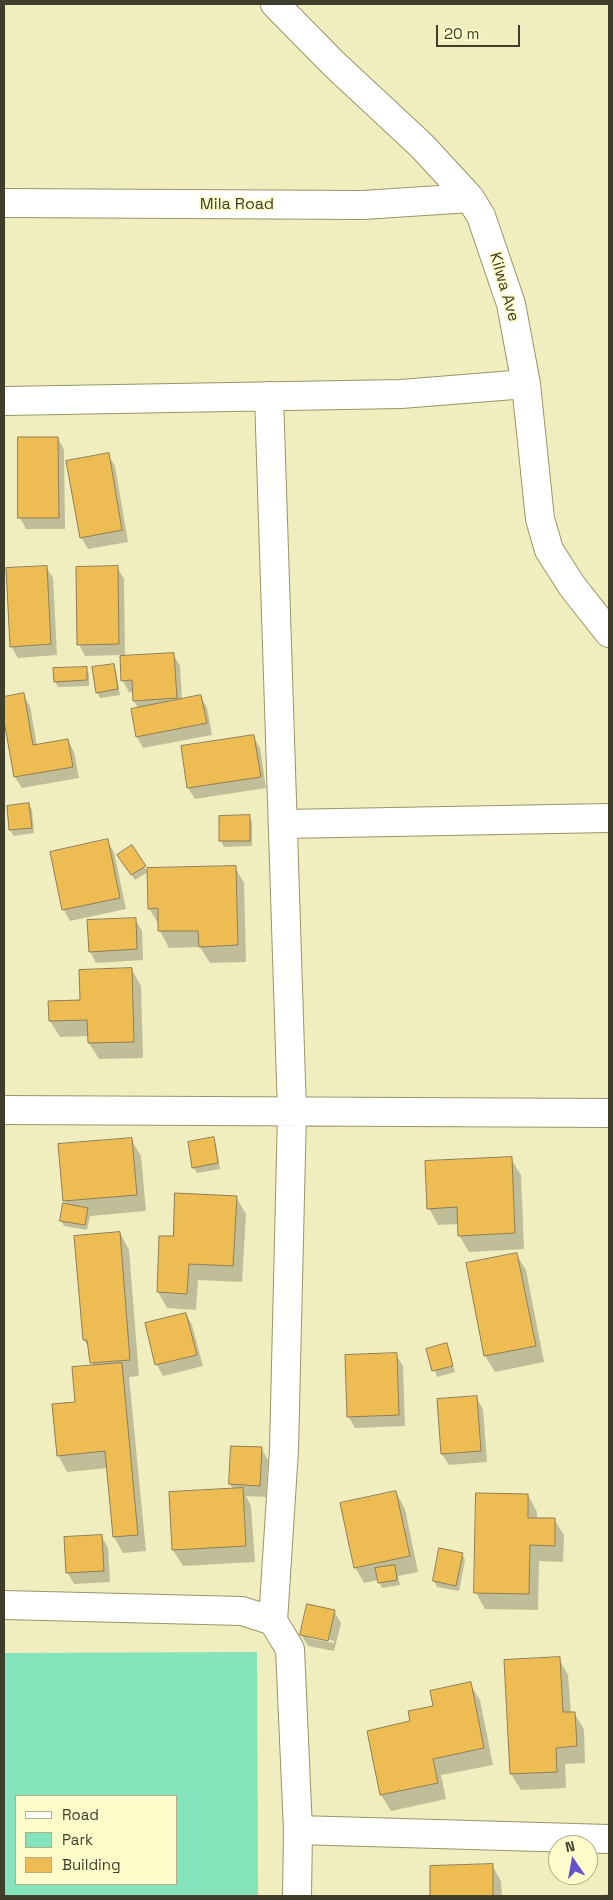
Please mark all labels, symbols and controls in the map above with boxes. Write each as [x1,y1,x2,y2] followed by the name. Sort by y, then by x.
[438,15,522,47] scale bar
[444,24,479,43] text: 20 m
[200,195,274,215] street label: Mila Road
[485,250,523,324] street label: Kilwa Ave
[15,1795,178,1885] legend
[62,1805,99,1824] text: Road
[62,1830,93,1849] text: Park
[548,1835,598,1885] north arrow
[564,1837,577,1856] text: N
[62,1855,121,1874] text: Building

